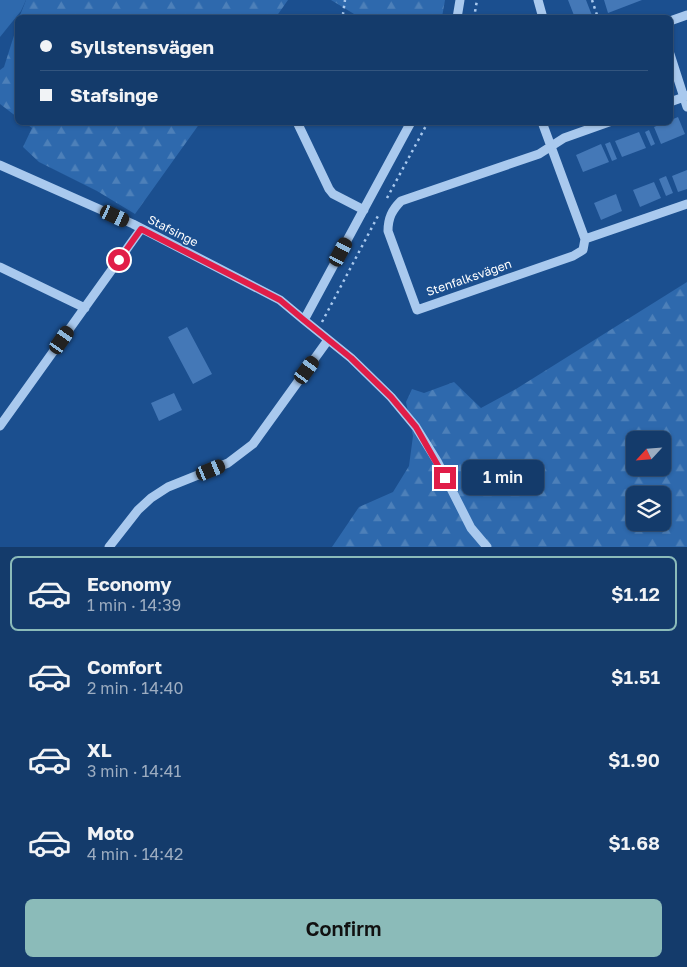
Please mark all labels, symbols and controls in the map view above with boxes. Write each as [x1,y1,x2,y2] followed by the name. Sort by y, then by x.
[70,35,214,58] text: Syllstensvägen
[70,83,158,106] text: Stafsinge
[98,203,131,229] car
[145,211,201,250] street label: Stafsinge
[327,235,354,269] car
[108,249,130,271] route start
[424,256,514,299] street label: Stenfalksvägen
[47,323,76,357] car
[292,353,321,387] car
[626,431,671,476] north arrow
[626,431,671,531] map controls
[194,457,227,483] car
[462,460,545,496] callout: 1 min
[434,467,456,489] route end
[483,467,523,487] text: 1 min
[626,486,671,531] button: layers
[27,571,72,616] icon: car
[87,572,172,595] text: Economy
[611,582,660,605] text: $1.12
[87,595,181,615] text: 1 min · 14:39
[27,654,72,699] icon: car
[87,655,162,678] text: Comfort
[611,665,660,688] text: $1.51
[87,678,183,698] text: 2 min · 14:40
[27,737,72,782] icon: car
[87,738,112,761] text: XL
[608,748,660,771] text: $1.90
[87,761,181,781] text: 3 min · 14:41
[27,820,72,865] icon: car
[87,821,134,844] text: Moto
[608,831,660,854] text: $1.68
[87,844,183,864] text: 4 min · 14:42
[25,899,662,957] button: Confirm

